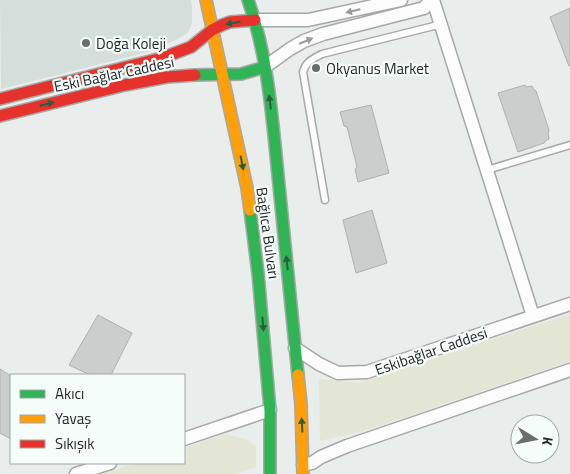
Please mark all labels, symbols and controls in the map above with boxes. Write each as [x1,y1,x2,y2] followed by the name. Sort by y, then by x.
[345,7,361,15] one-way arrow
[225,19,241,27] one-way arrow
[96,32,166,55] place label: Doğa Koleji
[299,36,313,44] one-way arrow
[80,37,92,49] marker: Doğa Koleji
[52,50,176,98] street label: Eski Bağlar Caddesi
[326,57,430,80] place label: Okyanus Market
[310,62,322,74] marker: Okyanus Market
[266,94,274,110] one-way arrow
[40,100,55,108] one-way arrow
[238,155,246,171] one-way arrow
[250,186,286,280] street label: Bağlıca Bulvarı
[283,255,291,271] one-way arrow
[259,316,267,332] one-way arrow
[372,321,490,381] street label: Eskibağlar Caddesi
[10,374,185,464] legend
[55,382,84,405] text: Akıcı
[55,407,91,430] text: Yavaş
[510,414,560,464] north arrow
[298,417,306,433] one-way arrow
[55,432,94,455] text: Sıkışık
[537,435,559,448] text: K

